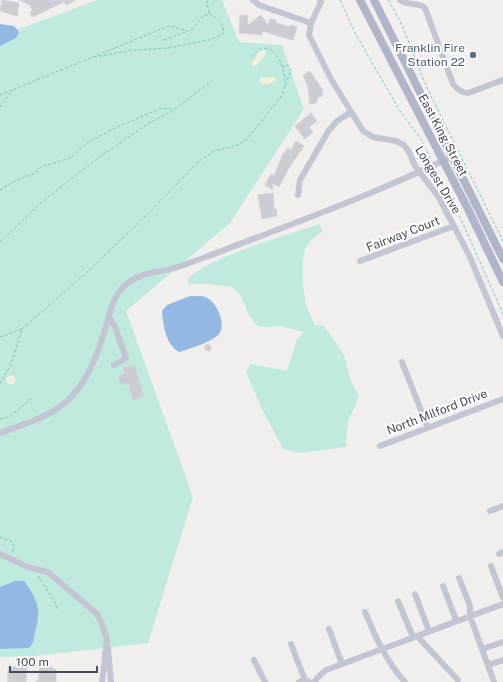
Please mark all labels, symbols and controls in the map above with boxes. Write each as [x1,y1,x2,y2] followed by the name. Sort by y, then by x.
[395,41,465,69] place label: Franklin Fire Station 22
[468,50,478,60] marker: Franklin Fire Station 22
[415,92,471,179] street label: East King Street
[412,144,464,217] street label: Longest Drive
[364,213,442,254] street label: Fairway Court
[385,386,489,438] street label: North Milford Drive
[10,648,97,674] scale bar
[16,655,49,669] text: 100 m

